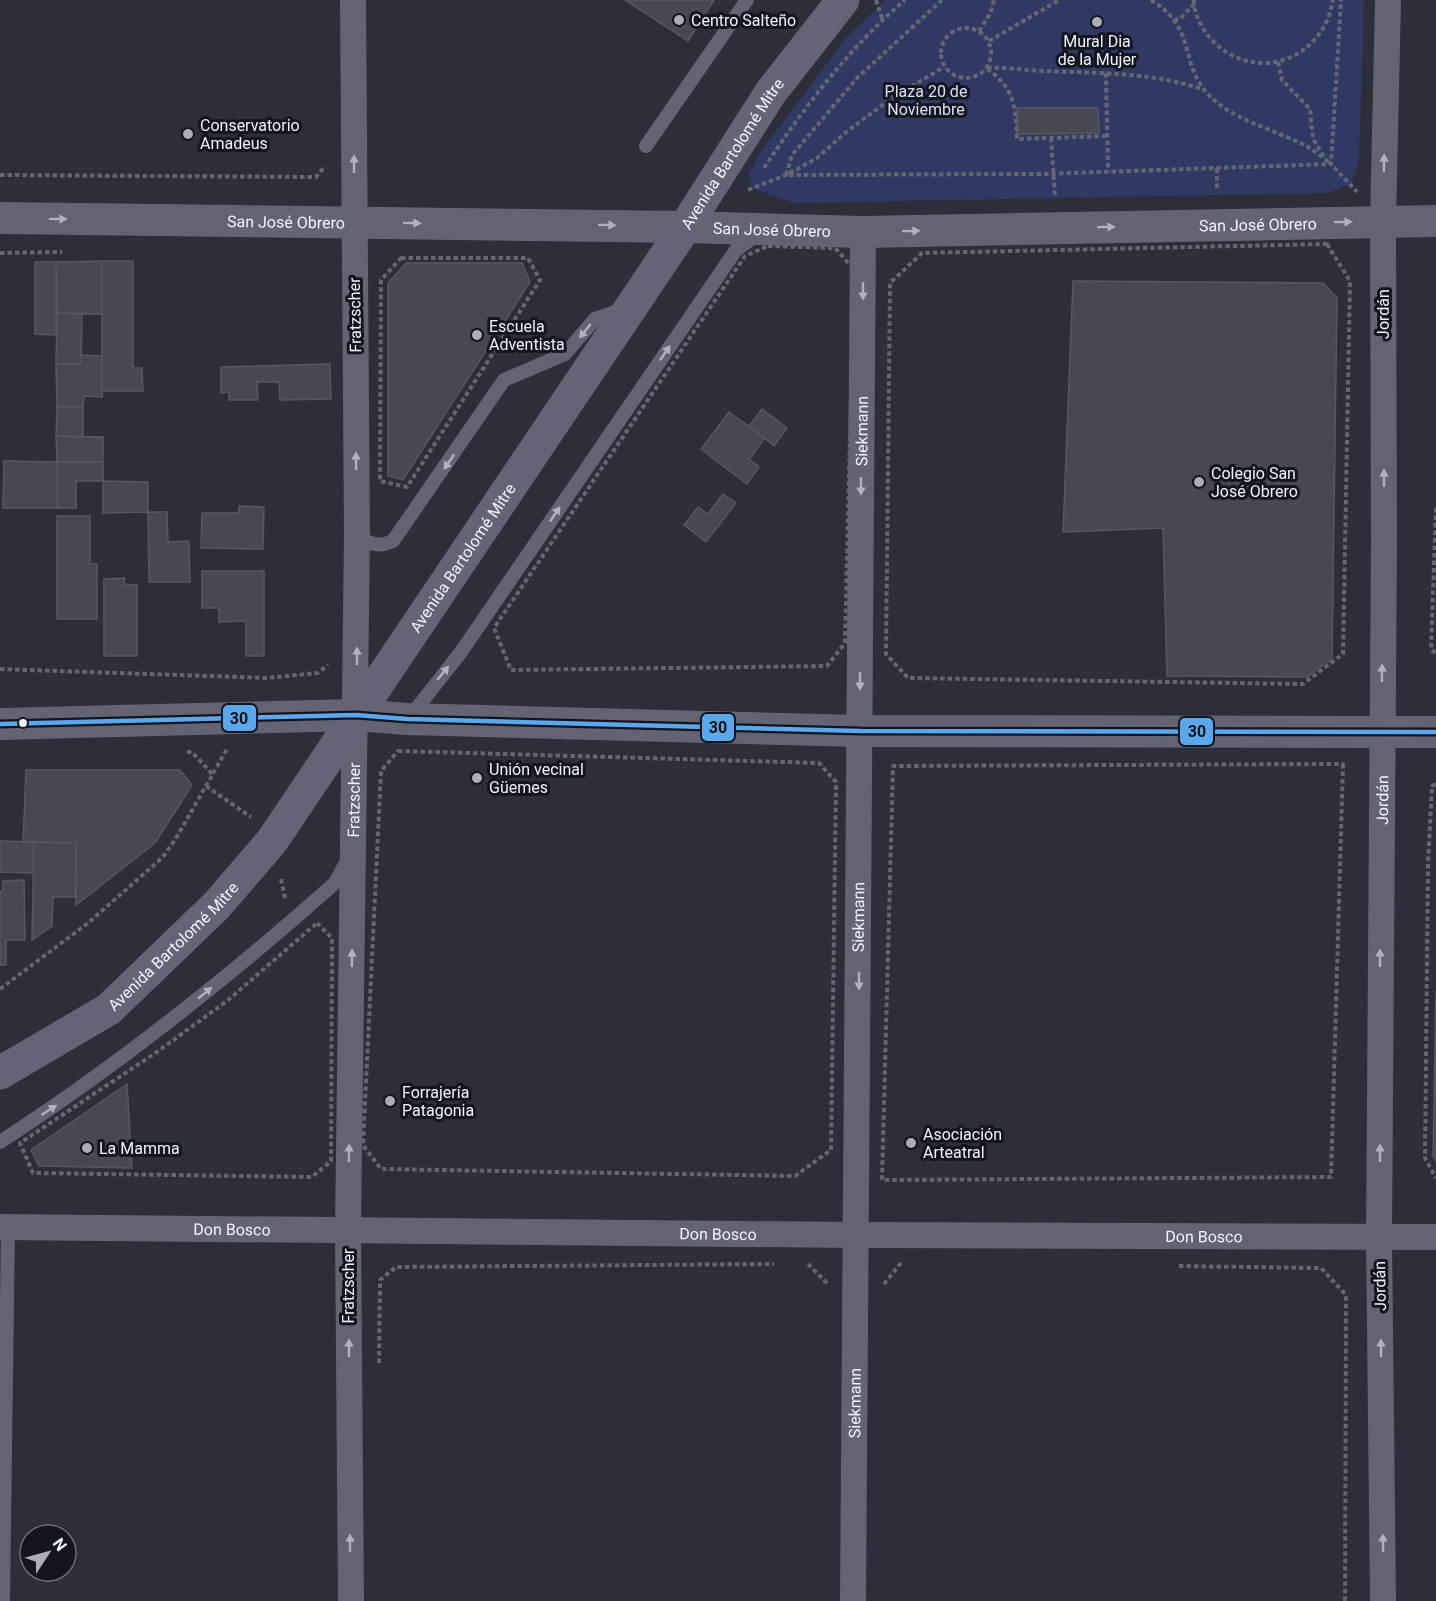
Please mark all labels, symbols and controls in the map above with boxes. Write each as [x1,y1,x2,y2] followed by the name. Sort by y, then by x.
[691,11,796,30] place label: Centro Salteño
[672,13,686,27] marker: Centro Salteño
[1090,15,1104,29] marker: Mural Dia de la Mujer
[1058,32,1137,69] place label: Mural Dia de la Mujer
[677,74,788,233] street label: Avenida Bartolomé Mitre
[885,82,967,119] park label: Plaza 20 de Noviembre
[200,116,300,153] place label: Conservatorio Amadeus
[181,127,195,141] marker: Conservatorio Amadeus
[1379,153,1389,172] one-way arrow
[349,154,359,173] one-way arrow
[227,211,345,232] street label: San José Obrero
[49,214,68,223] one-way arrow
[1199,214,1317,235] street label: San José Obrero
[1334,217,1353,227] one-way arrow
[403,218,422,228] one-way arrow
[713,218,831,241] street label: San José Obrero
[598,221,617,230] one-way arrow
[1097,222,1116,232] one-way arrow
[902,226,921,236] one-way arrow
[345,277,365,353] street label: Fratzscher
[858,281,868,300] one-way arrow
[1374,289,1393,339] street label: Jordán
[489,317,565,354] place label: Escuela Adventista
[578,323,591,339] one-way arrow
[470,328,484,342] marker: Escuela Adventista
[659,345,671,361] one-way arrow
[852,396,871,466] street label: Siekmann
[351,452,361,471] one-way arrow
[444,454,455,470] one-way arrow
[1211,464,1298,501] place label: Colegio San José Obrero
[1379,469,1389,488] one-way arrow
[1192,475,1206,489] marker: Colegio San José Obrero
[857,476,866,495] one-way arrow
[406,480,519,636] street label: Avenida Bartolomé Mitre
[549,506,560,522] one-way arrow
[352,647,362,666] one-way arrow
[1377,664,1387,683] one-way arrow
[437,666,449,681] one-way arrow
[855,671,865,690] one-way arrow
[222,704,257,732] line badge: 30
[230,709,248,728] text: 30
[701,713,735,742] line badge: 30
[17,717,29,729] unlabelled marker
[1179,717,1214,746] line badge: 30
[709,718,727,737] text: 30
[1188,722,1206,741] text: 30
[489,760,584,797] place label: Unión vecinal Güemes
[344,762,364,838] street label: Fratzscher
[470,771,484,785] marker: Unión vecinal Güemes
[1372,775,1392,825] street label: Jordán
[104,878,242,1015] street label: Avenida Bartolomé Mitre
[848,882,868,952] street label: Siekmann
[348,948,357,967] one-way arrow
[1376,948,1385,967] one-way arrow
[854,971,864,990] one-way arrow
[197,986,213,999] one-way arrow
[402,1083,474,1120] place label: Forrajería Patagonia
[383,1094,397,1108] marker: Forrajería Patagonia
[41,1105,57,1116] one-way arrow
[923,1125,1002,1162] place label: Asociación Arteatral
[904,1136,918,1150] marker: Asociación Arteatral
[99,1139,180,1158] place label: La Mamma
[80,1141,94,1155] marker: La Mamma
[344,1143,354,1162] one-way arrow
[1375,1143,1385,1162] one-way arrow
[193,1219,271,1239] street label: Don Bosco
[679,1224,757,1244] street label: Don Bosco
[1165,1227,1243,1246] street label: Don Bosco
[339,1248,358,1323] street label: Fratzscher
[1370,1261,1390,1311] street label: Jordán
[344,1338,354,1357] one-way arrow
[1376,1338,1385,1357] one-way arrow
[845,1368,864,1438] street label: Siekmann
[18,1523,78,1583] north arrow
[345,1533,355,1552] one-way arrow
[1378,1533,1387,1552] one-way arrow
[49,1534,71,1555] text: N

